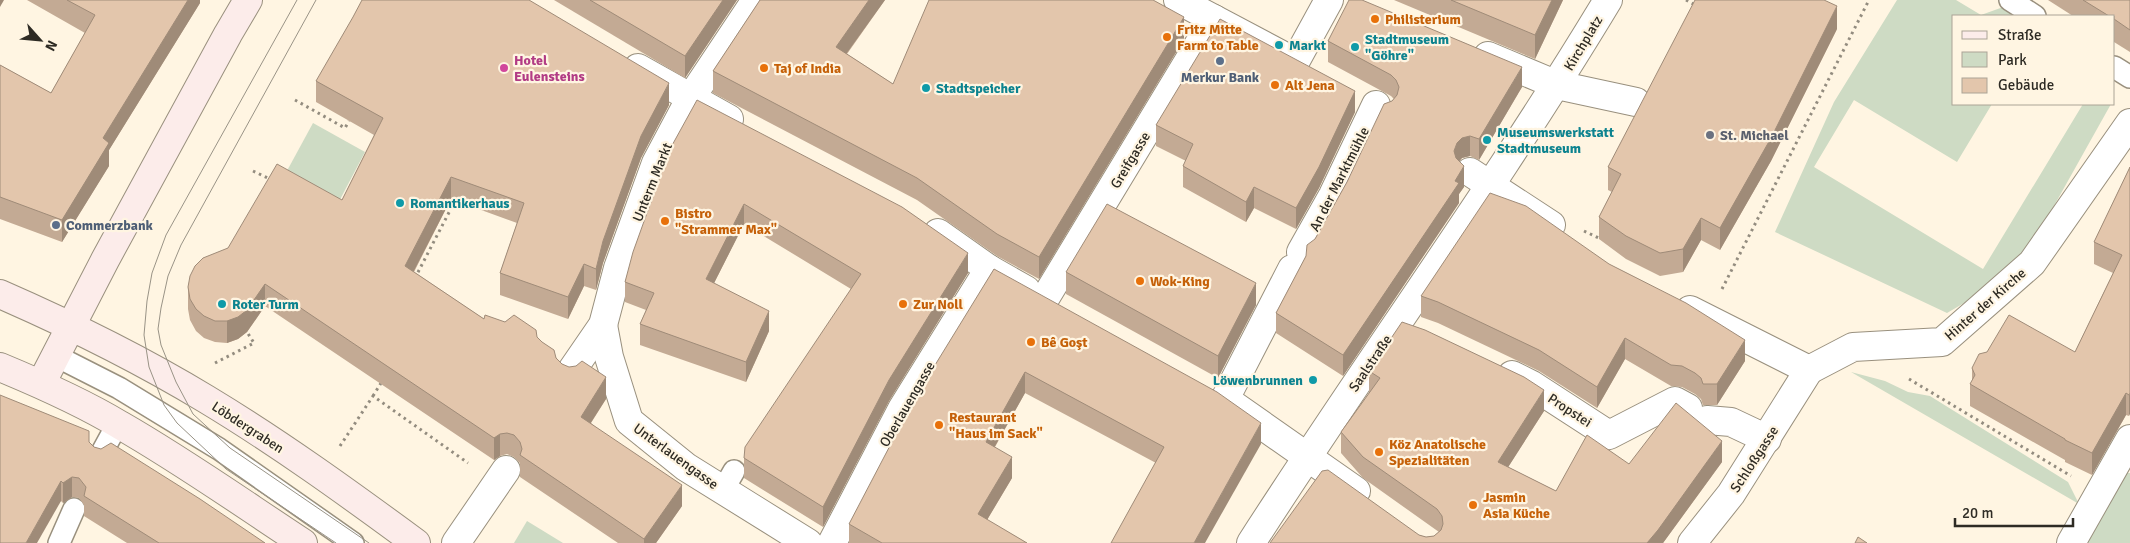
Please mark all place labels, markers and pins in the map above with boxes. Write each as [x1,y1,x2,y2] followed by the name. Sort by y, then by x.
[1385,11,1461,28] place label: Philisterium
[1369,13,1381,25] marker: Philisterium
[1177,21,1259,54] place label: Fritz Mitte Farm to Table
[1161,31,1173,43] marker: Fritz Mitte Farm to Table
[1365,31,1449,64] place label: Stadtmuseum "Göhre"
[1289,37,1327,54] place label: Markt
[1273,39,1285,51] marker: Markt
[1349,41,1361,53] marker: Stadtmuseum "Göhre"
[514,52,585,85] place label: Hotel Eulensteins
[1214,55,1226,67] marker: Merkur Bank
[774,60,841,77] place label: Taj of India
[498,62,510,74] marker: Hotel Eulensteins
[758,62,770,74] marker: Taj of India
[1181,69,1260,86] place label: Merkur Bank
[1285,77,1335,94] place label: Alt Jena
[1269,79,1281,91] marker: Alt Jena
[936,80,1021,97] place label: Stadtspeicher
[920,82,932,94] marker: Stadtspeicher
[1497,124,1615,157] place label: Museumswerkstatt Stadtmuseum
[1720,127,1789,144] place label: St. Michael
[1704,129,1716,141] marker: St. Michael
[1481,134,1493,146] marker: Museumswerkstatt Stadtmuseum
[410,195,510,212] place label: Romantikerhaus
[394,197,406,209] marker: Romantikerhaus
[675,205,777,238] place label: Bistro "Strammer Max"
[659,215,671,227] marker: Bistro "Strammer Max"
[66,217,154,234] place label: Commerzbank
[50,219,62,231] marker: Commerzbank
[1150,273,1210,290] place label: Wok-King
[1134,275,1146,287] marker: Wok-King
[232,296,299,313] place label: Roter Turm
[913,296,964,313] place label: Zur Noll
[216,298,228,310] marker: Roter Turm
[897,298,909,310] marker: Zur Noll
[1041,334,1088,351] place label: Bê Goşt
[1025,336,1037,348] marker: Bê Goşt
[1213,372,1303,389] place label: Löwenbrunnen
[1307,374,1319,386] marker: Löwenbrunnen
[949,409,1043,442] place label: Restaurant "Haus im Sack"
[933,419,945,431] marker: Restaurant "Haus im Sack"
[1389,436,1486,469] place label: Köz Anatolische Spezialitäten
[1373,446,1385,458] marker: Köz Anatolische Spezialitäten
[1483,489,1550,522] place label: Jasmin Asia Küche
[1467,499,1479,511] marker: Jasmin Asia Küche

